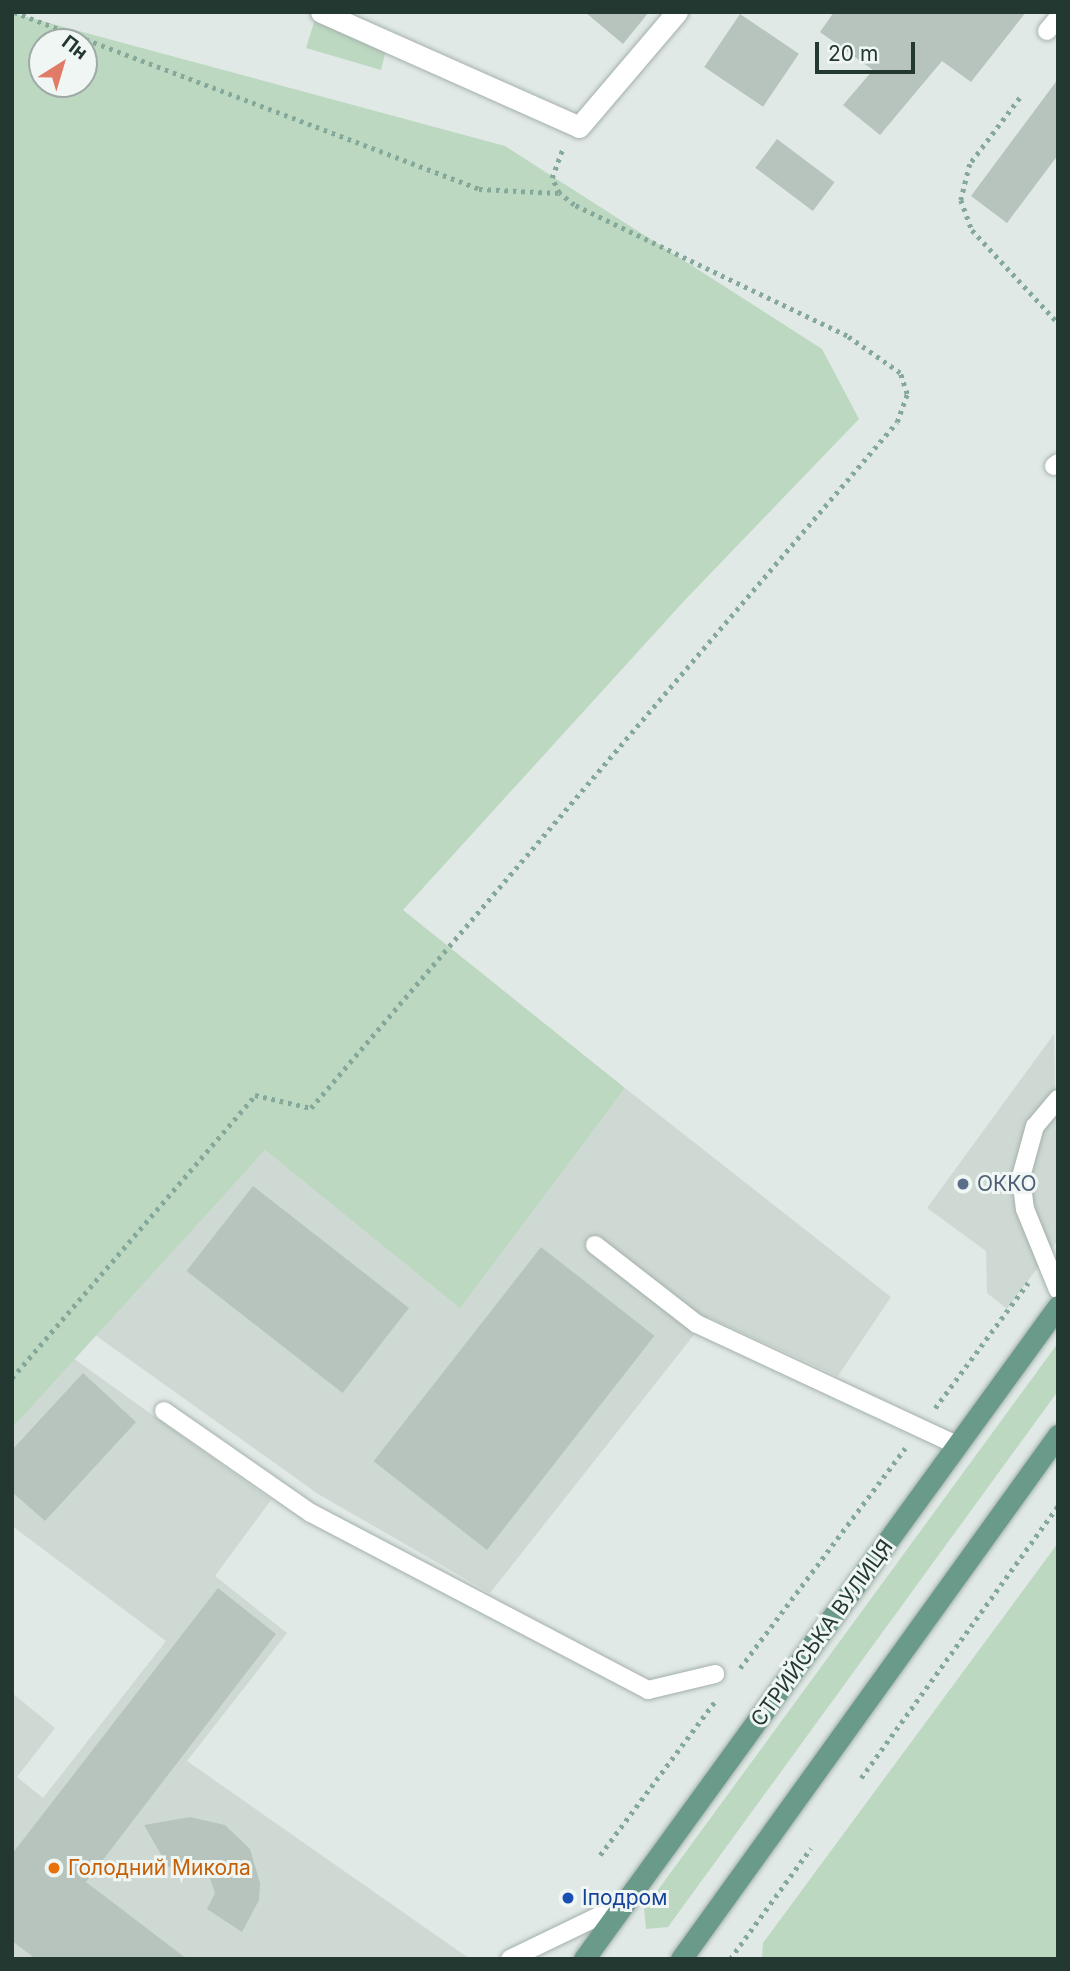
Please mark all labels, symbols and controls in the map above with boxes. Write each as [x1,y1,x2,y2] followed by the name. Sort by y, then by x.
[28,28,98,98] north arrow
[818,28,918,72] scale bar
[57,30,92,64] text: Пн
[828,41,878,66] text: 20 m
[977,1171,1037,1197] place label: ОККО
[955,1176,971,1192] marker: ОККО
[746,1535,898,1731] street label: СТРИЙСЬКА ВУЛИЦЯ
[68,1855,251,1881] place label: Голодний Микола
[46,1860,62,1876] marker: Голодний Микола
[582,1885,667,1911] place label: Іподром
[560,1890,576,1906] marker: Іподром

